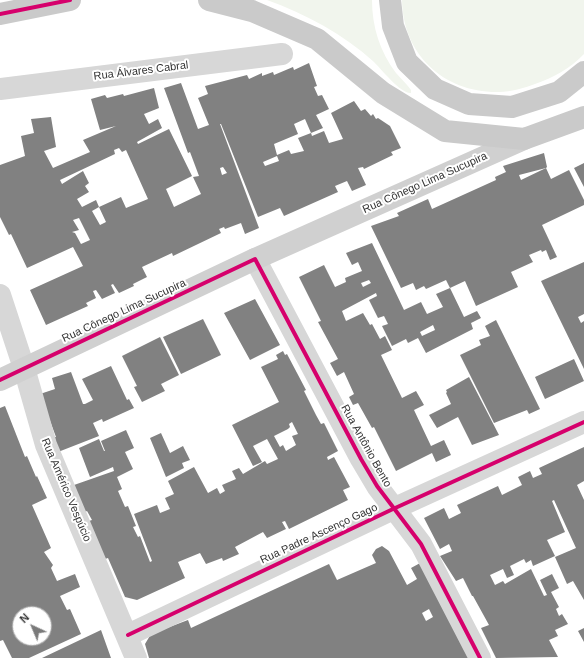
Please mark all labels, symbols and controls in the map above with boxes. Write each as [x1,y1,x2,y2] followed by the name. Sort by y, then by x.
[93,59,189,83] street label: Rua Álvares Cabral
[361,149,489,217] street label: Rua Cônego Lima Sucupira
[60,276,188,346] street label: Rua Cônego Lima Sucupira
[338,402,394,490] street label: Rua Antônio Bento
[38,436,94,544] street label: Rua Américo Vespúcio
[258,501,380,567] street label: Rua Padre Ascenço Gago
[12,606,52,646] north arrow
[17,611,31,625] text: N

